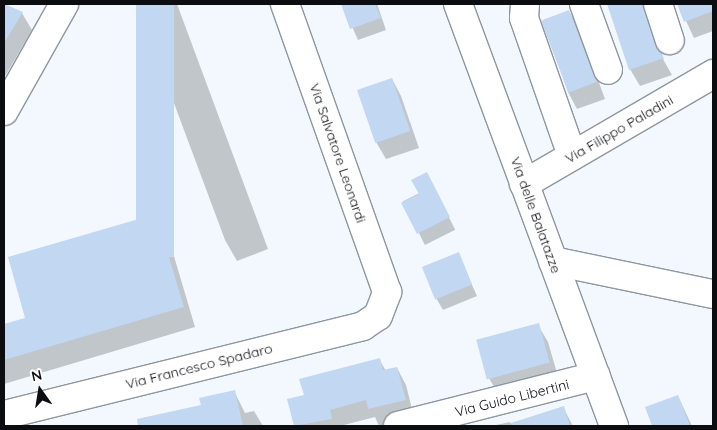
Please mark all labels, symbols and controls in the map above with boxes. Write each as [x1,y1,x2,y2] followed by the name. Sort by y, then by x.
[306,81,370,225] street label: Via Salvatore Leonardi
[562,91,676,167] street label: Via Filippo Paladini
[507,154,565,276] street label: Via delle Balatazze
[124,340,274,392] street label: Via Francesco Spadaro
[15,365,65,415] north arrow
[30,365,44,385] text: N
[453,376,571,420] street label: Via Guido Libertini

